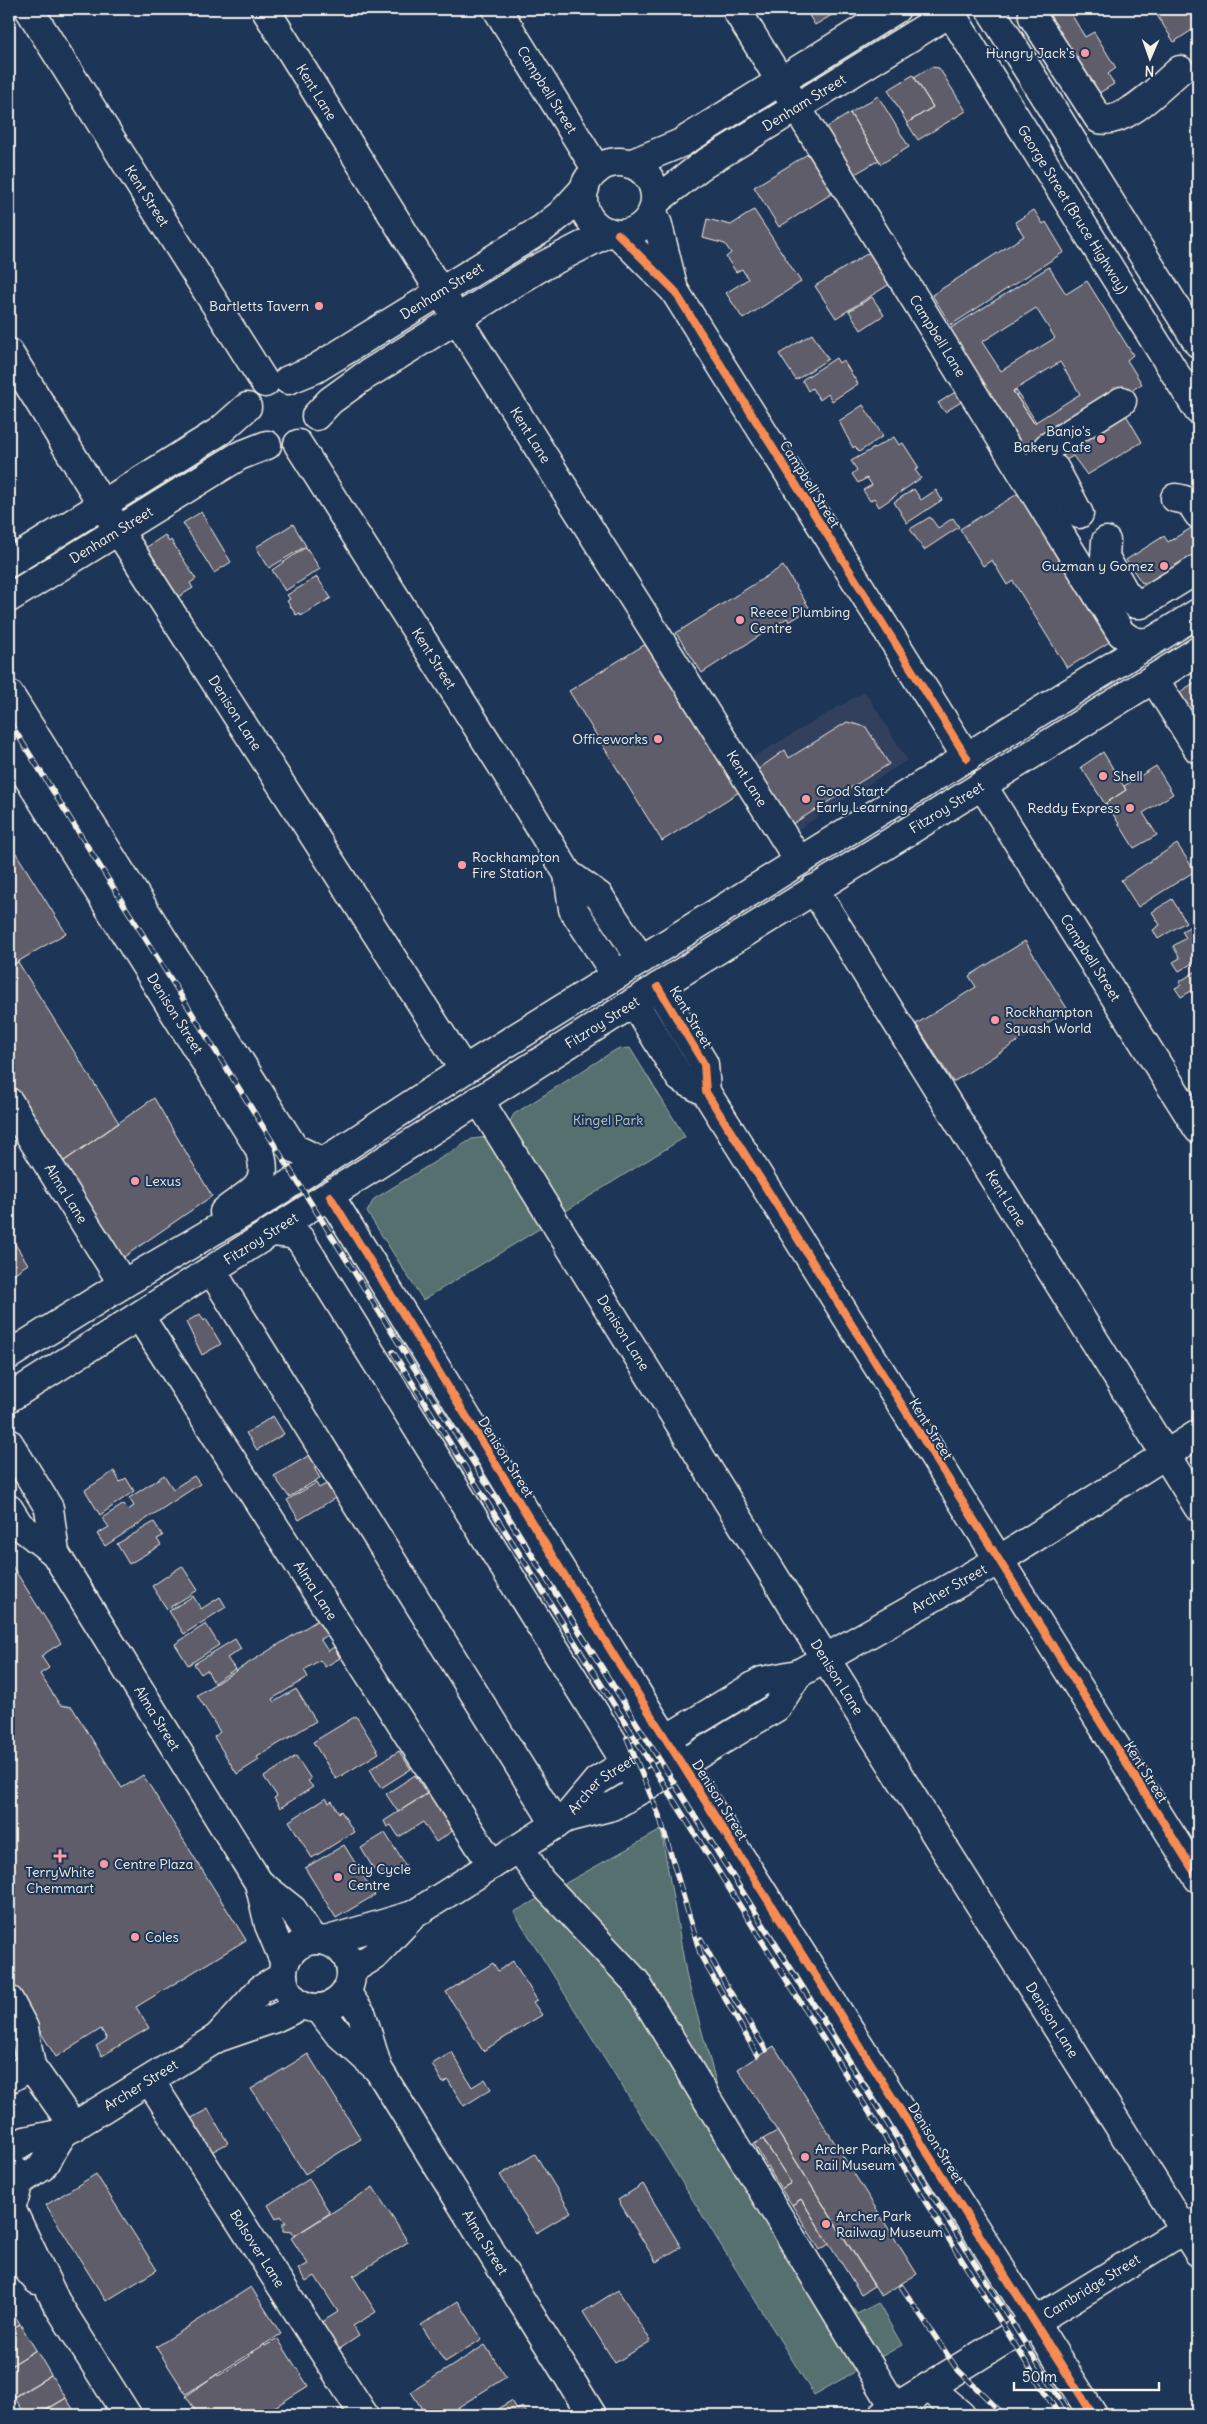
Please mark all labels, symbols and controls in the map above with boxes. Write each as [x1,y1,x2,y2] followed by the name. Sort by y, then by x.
[1124,32,1174,82] north arrow
[513,43,581,137] street label: Campbell Street
[986,44,1075,62] place label: Hungry Jack's
[1079,47,1091,59] marker: Hungry Jack's
[292,61,341,124] street label: Kent Lane
[1144,62,1155,80] text: N
[759,70,849,135] street label: Denham Street
[1014,122,1132,297] street label: George Street (Bruce Highway)
[121,162,173,230] street label: Kent Street
[397,258,487,323] street label: Denham Street
[905,291,970,380] street label: Campbell Lane
[209,297,309,315] place label: Bartletts Tavern
[313,300,325,312] marker: Bartletts Tavern
[506,404,555,467] street label: Kent Lane
[1013,422,1091,456] place label: Banjo's Bakery Cafe
[1095,433,1107,445] marker: Banjo's Bakery Cafe
[776,437,844,531] street label: Campbell Street
[66,502,156,567] street label: Denham Street
[1042,557,1154,575] place label: Guzman y Gomez
[1158,560,1170,572] marker: Guzman y Gomez
[750,603,850,637] place label: Reece Plumbing Centre
[734,614,746,626] marker: Reece Plumbing Centre
[408,624,460,693] street label: Kent Street
[204,672,266,754] street label: Denison Lane
[572,730,648,748] place label: Officeworks
[652,733,664,745] marker: Officeworks
[723,747,771,810] street label: Kent Lane
[1113,767,1143,785] place label: Shell
[1097,770,1109,782] marker: Shell
[906,777,987,837] street label: Fitzroy Street
[816,782,908,816] place label: Good Start Early Learning
[800,793,812,805] marker: Good Start Early Learning
[1028,799,1120,817] place label: Reddy Express
[1124,802,1136,814] marker: Reddy Express
[472,848,560,882] place label: Rockhampton Fire Station
[456,859,468,871] marker: Rockhampton Fire Station
[1056,911,1125,1005] street label: Campbell Street
[143,970,207,1057] street label: Denison Street
[665,983,717,1052] street label: Kent Street
[562,992,643,1053] street label: Fitzroy Street
[1005,1003,1093,1037] place label: Rockhampton Squash World
[989,1014,1001,1026] marker: Rockhampton Squash World
[573,1111,643,1129] park label: Kingel Park
[41,1160,92,1227] street label: Alma Lane
[982,1167,1030,1230] street label: Kent Lane
[145,1172,181,1190] place label: Lexus
[129,1175,141,1187] marker: Lexus
[220,1208,302,1269] street label: Fitzroy Street
[593,1292,654,1374] street label: Denison Lane
[905,1395,957,1463] street label: Kent Street
[474,1413,538,1501] street label: Denison Street
[290,1557,341,1623] street label: Alma Lane
[908,1560,990,1617] street label: Archer Street
[807,1636,867,1718] street label: Denison Lane
[130,1682,184,1754] street label: Alma Street
[1120,1738,1172,1806] street label: Kent Street
[564,1751,639,1818] street label: Archer Street
[688,1756,752,1844] street label: Denison Street
[54,1850,66,1862] marker: TerryWhite Chemmart
[114,1855,193,1873] place label: Centre Plaza
[98,1858,110,1870] marker: Centre Plaza
[348,1860,411,1894] place label: City Cycle Centre
[26,1863,94,1897] place label: TerryWhite Chemmart
[332,1871,344,1883] marker: City Cycle Centre
[145,1928,179,1946] place label: Coles
[129,1931,141,1943] marker: Coles
[1022,1979,1083,2061] street label: Denison Lane
[100,2055,181,2115] street label: Archer Street
[904,2099,968,2187] street label: Denison Street
[815,2140,895,2174] place label: Archer Park Rail Museum
[799,2151,811,2163] marker: Archer Park Rail Museum
[226,2206,289,2291] street label: Bolsover Lane
[458,2206,512,2278] street label: Alma Street
[836,2207,943,2241] place label: Archer Park Railway Museum
[820,2218,832,2230] marker: Archer Park Railway Museum
[1040,2250,1144,2323] street label: Cambridge Street
[1014,2359,1160,2391] scale bar
[1022,2367,1057,2386] text: 50 m

